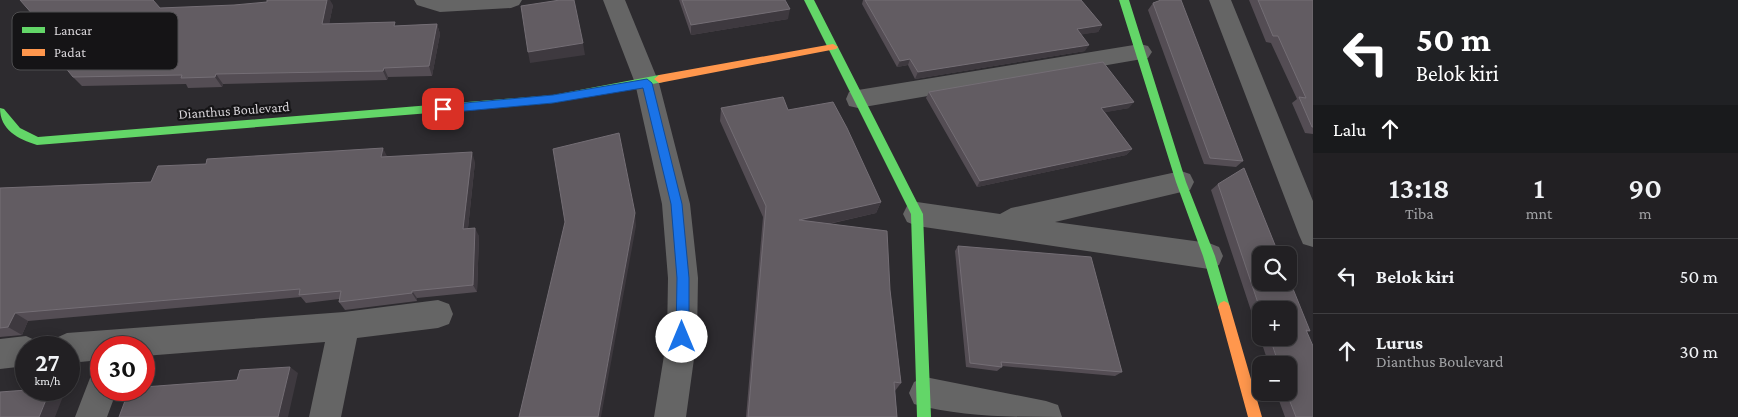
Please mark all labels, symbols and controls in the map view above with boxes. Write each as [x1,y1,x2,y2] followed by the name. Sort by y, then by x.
[12,12,178,70] legend
[1333,20,1398,85] icon: left
[1416,20,1491,59] text: 50 m
[54,22,92,38] text: Lancar
[54,44,86,60] text: Padat
[1416,61,1499,86] text: Belok kiri
[422,88,464,130] pin
[429,95,457,123] icon: arrive
[178,98,291,122] street label: Dianthus Boulevard
[1376,115,1404,143] icon: ahead
[1333,119,1366,140] text: Lalu
[1389,171,1450,204] text: 13:18
[1534,171,1544,204] text: 1
[1628,171,1662,204] text: 90
[1405,205,1434,222] text: Tiba
[1526,205,1552,222] text: mnt
[1639,205,1652,222] text: m
[1252,246,1297,401] map controls
[1252,246,1297,291] button: search
[1333,262,1361,290] icon: left
[1376,266,1454,287] text: Belok kiri
[1679,266,1718,287] text: 50 m
[1252,301,1297,346] button: +
[655,310,707,362] position arrow
[1376,332,1423,353] text: Lurus
[90,336,155,401] speed limit sign: 30
[1333,337,1361,365] icon: ahead
[1679,341,1718,362] text: 30 m
[35,349,60,376] text: 27
[1376,353,1503,370] text: Dianthus Boulevard
[1252,356,1297,401] button: −
[35,374,60,388] text: km/h

